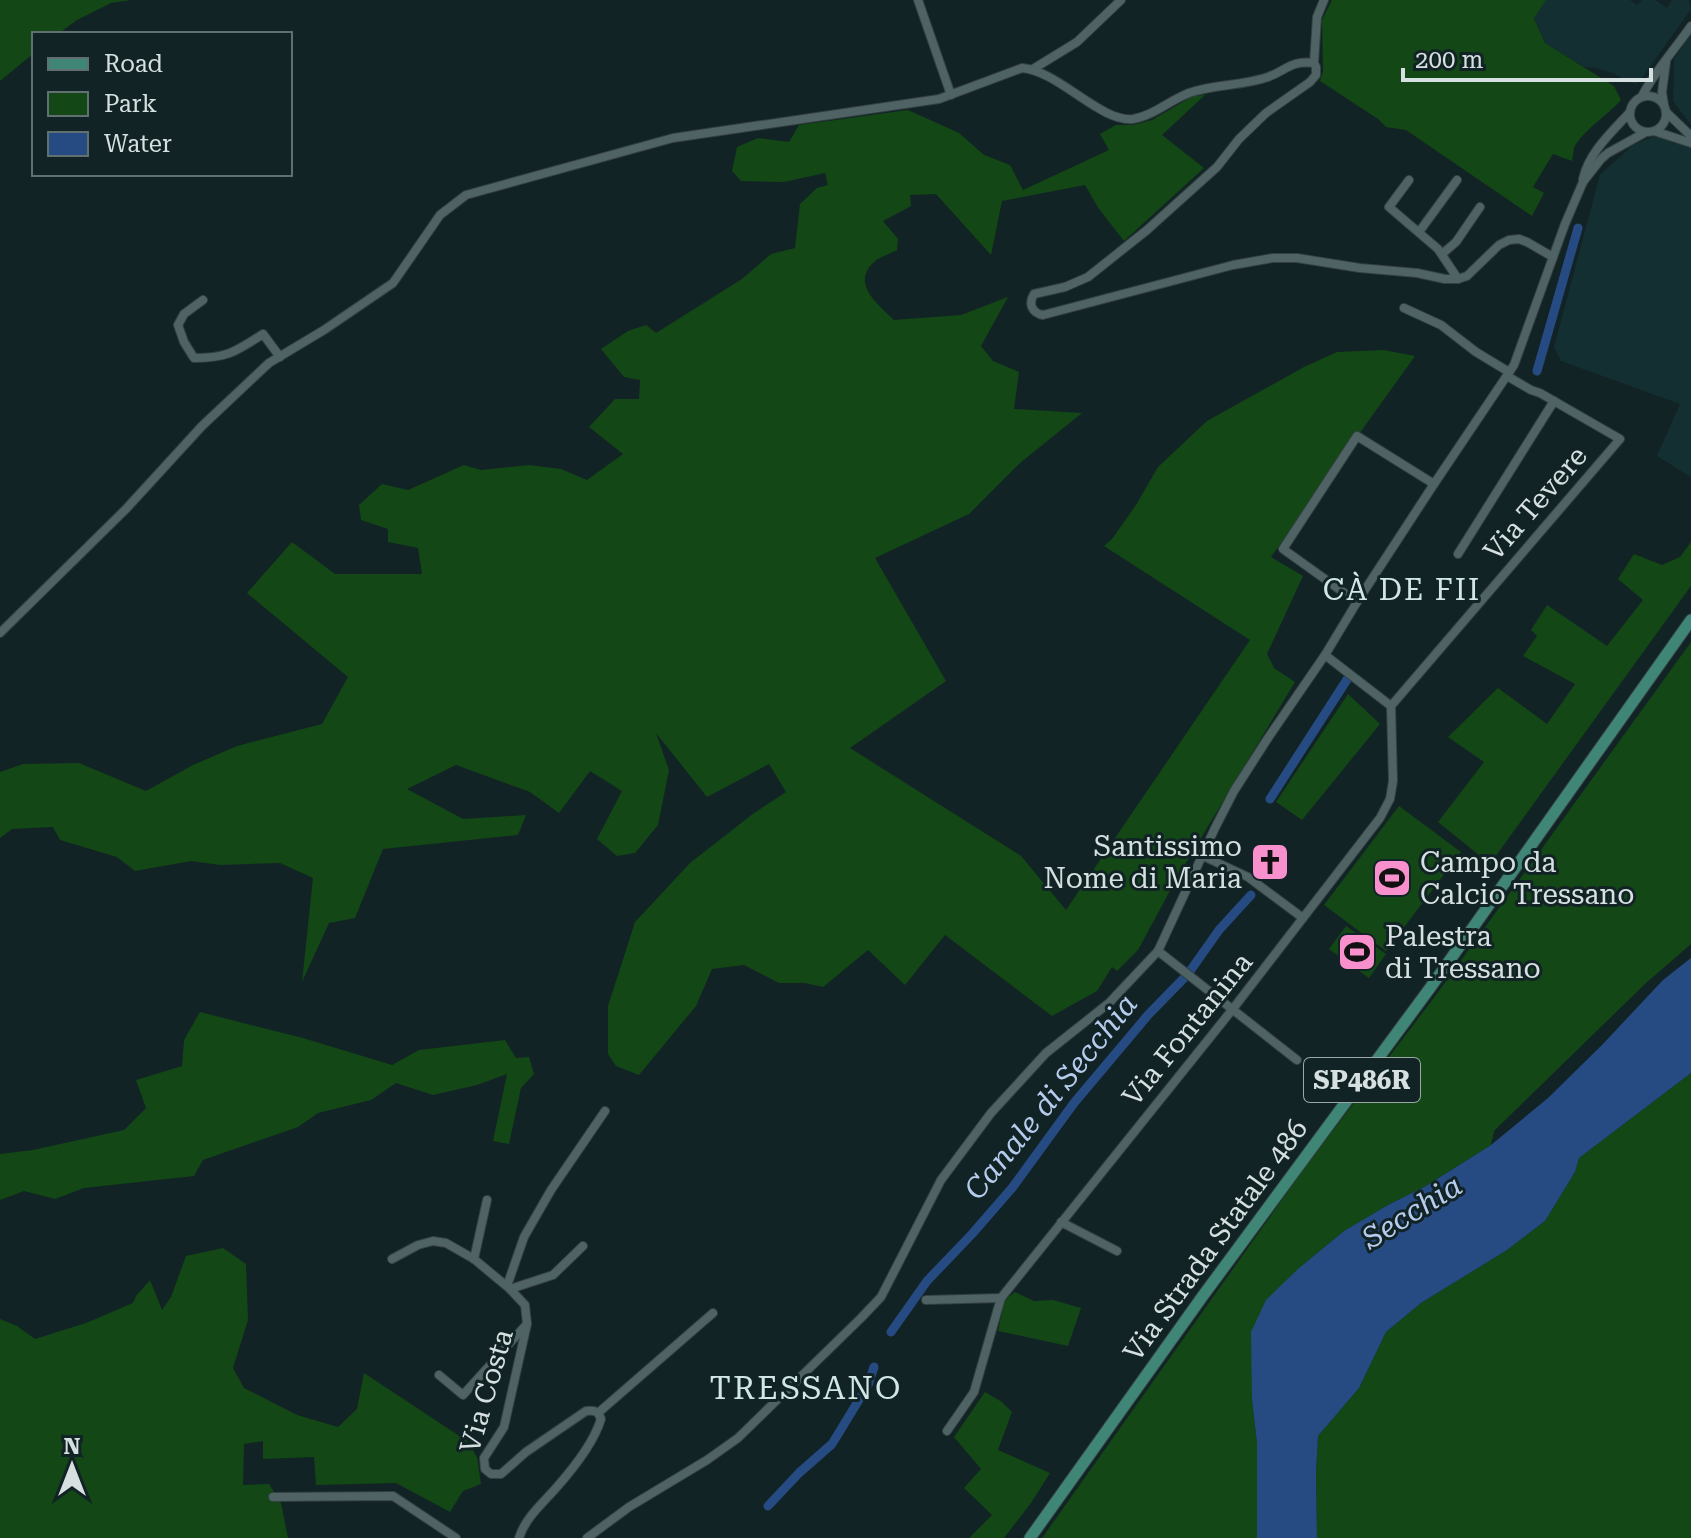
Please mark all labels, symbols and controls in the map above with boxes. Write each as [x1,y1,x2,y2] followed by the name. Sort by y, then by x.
[32,32,292,176] legend
[1403,32,1651,82] scale bar
[1415,46,1483,74] text: 200 m
[104,50,163,78] text: Road
[104,90,157,118] text: Park
[104,130,172,158] text: Water
[1477,440,1594,567] street label: Via Tevere
[1323,571,1481,607] district label: CÀ DE FII
[1044,830,1242,895] place label: Santissimo Nome di Maria
[1249,841,1291,883] church icon: Santissimo Nome di Maria
[1420,846,1635,911] place label: Campo da Calcio Tressano
[1371,857,1413,899] sports icon: Campo da Calcio Tressano
[1385,920,1541,985] place label: Palestra di Tressano
[1336,931,1378,973] sports icon: Palestra di Tressano
[1116,946,1259,1112] street label: Via Fontanina
[957,987,1144,1206] water label: Canale di Secchia
[1304,1058,1420,1102] road number: SP486R
[1117,1113,1314,1368] street label: Via Strada Statale 486
[1355,1167,1468,1256] water label: Secchia
[453,1326,520,1457] street label: Via Costa
[710,1369,902,1407] district label: TRESSANO
[32,1426,112,1506] north arrow
[64,1434,81,1459] text: N

